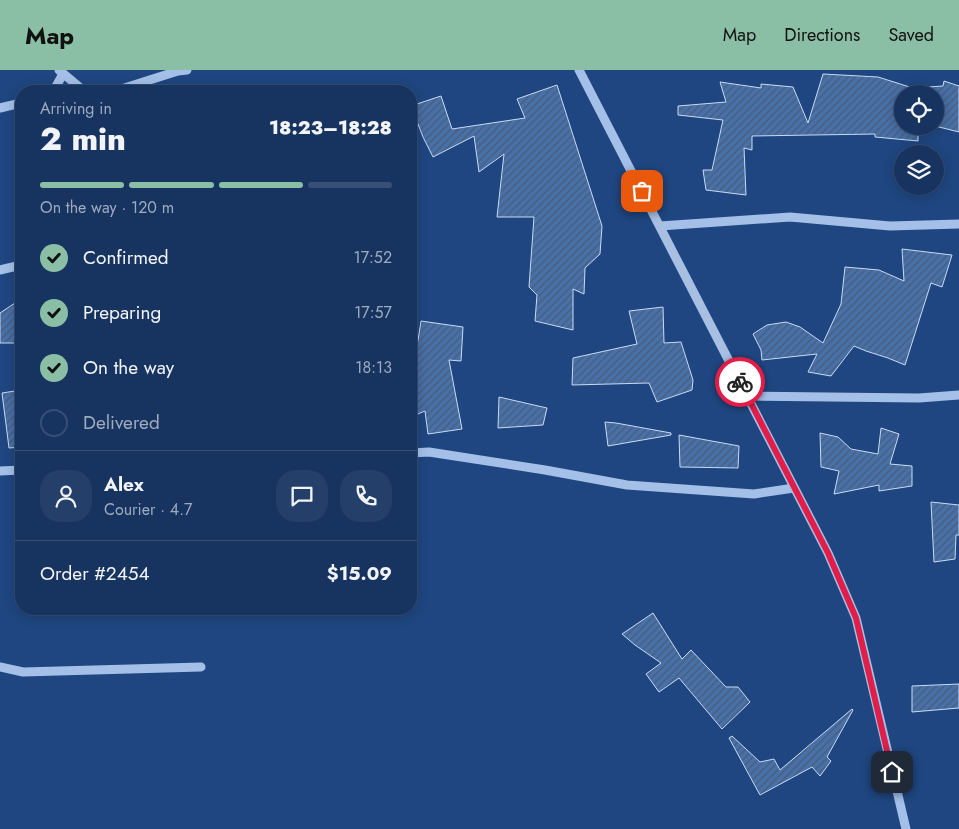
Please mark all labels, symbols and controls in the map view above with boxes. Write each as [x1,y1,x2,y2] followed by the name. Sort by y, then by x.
[25,18,74,53] text: Map
[723,22,756,48] text: Map
[784,22,860,48] text: Directions
[888,22,934,48] text: Saved
[894,85,944,195] map controls
[894,85,944,135] button: locate
[40,97,112,120] text: Arriving in
[269,114,392,141] text: 18:23–18:28
[40,116,126,162] text: 2 min
[894,145,944,195] button: layers
[621,170,663,212] pin
[628,177,656,205] icon: bag
[40,196,174,219] text: On the way · 120 m
[40,244,68,272] icon: check
[83,244,169,271] text: Confirmed
[353,246,392,269] text: 17:52
[40,299,68,327] icon: check
[83,299,161,326] text: Preparing
[354,301,392,324] text: 17:57
[40,354,68,382] icon: check
[83,354,174,381] text: On the way
[355,356,392,379] text: 18:13
[715,357,765,407] courier
[726,368,754,396] icon: bike
[83,409,160,436] text: Delivered
[40,470,92,522] button: person
[276,470,328,522] button: chat
[340,470,392,522] button: phone
[104,471,144,498] text: Alex
[104,498,192,521] text: Courier · 4.7
[40,560,150,587] text: Order #2454
[327,560,392,587] text: $15.09
[871,751,913,793] pin
[878,758,906,786] icon: home

